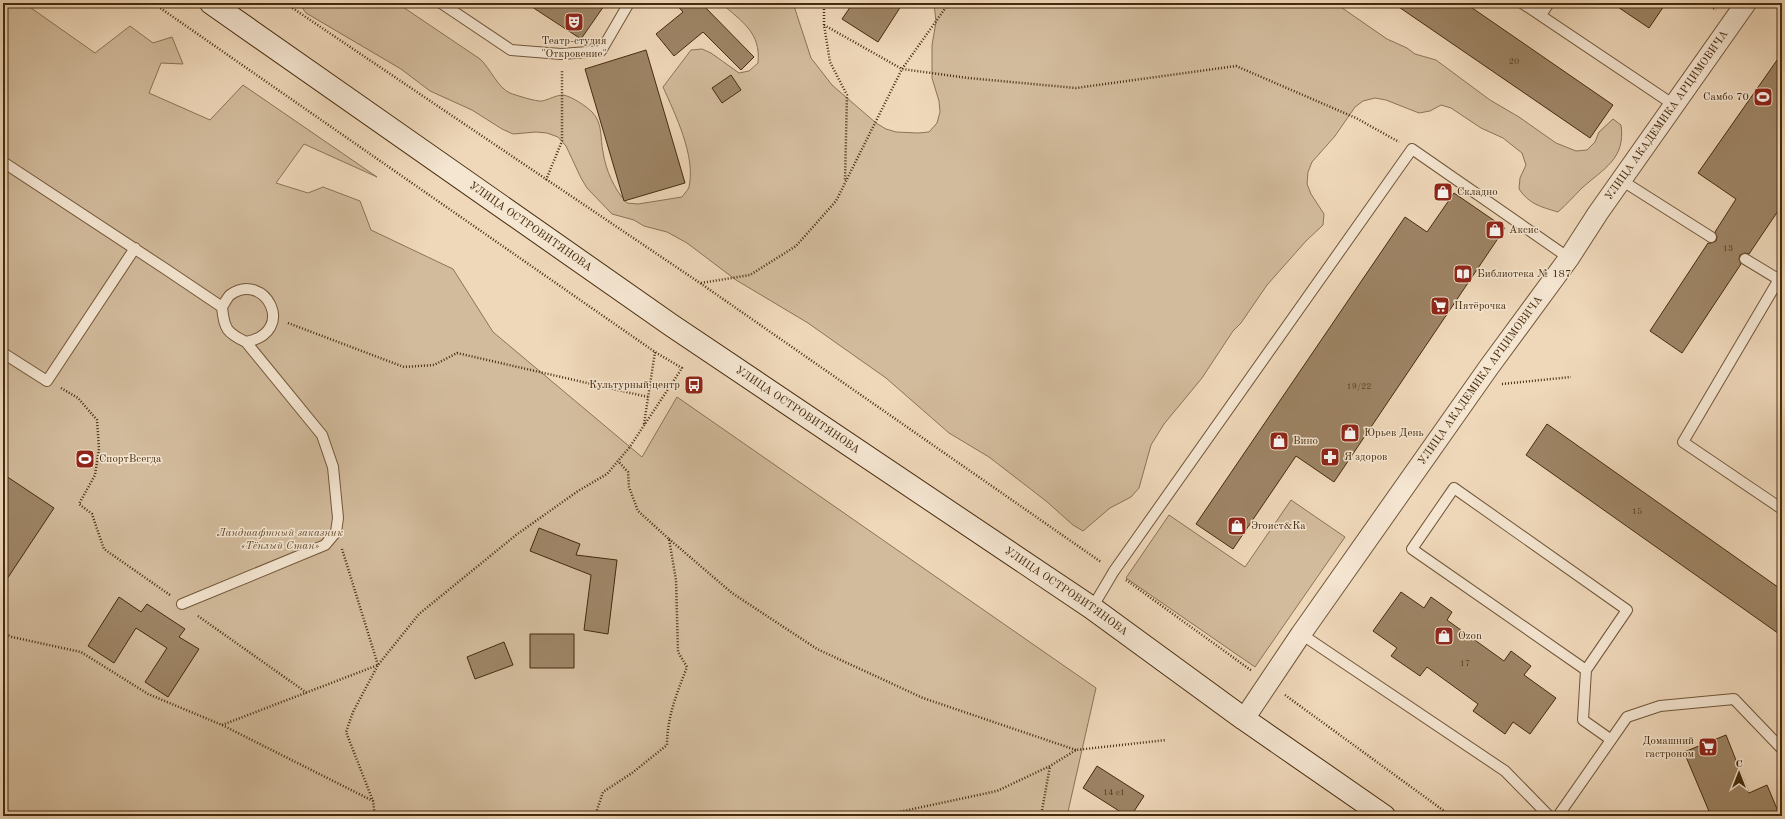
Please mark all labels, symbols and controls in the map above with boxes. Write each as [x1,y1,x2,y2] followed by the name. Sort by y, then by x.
[563,11,585,33] theatre icon: Театр-студия "Откровение"
[1603,28,1731,202] street label: УЛИЦА АКАДЕМИКА АРЦИМОВИЧА
[541,36,607,60] place label: Театр-студия "Откровение"
[1509,57,1519,66] house number: 20
[1752,86,1774,108] sports icon: Самбо 70
[1703,92,1749,103] place label: Самбо 70
[467,180,594,274] street label: УЛИЦА ОСТРОВИТЯНОВА
[1432,181,1454,203] shop icon: Складно
[1457,187,1498,198] place label: Складно
[1484,219,1506,241] shop icon: Аксис
[1509,225,1539,236] place label: Аксис
[1723,244,1733,253] house number: 13
[1452,263,1474,285] library icon: Библиотека № 187
[1477,269,1571,280] place label: Библиотека № 187
[1416,294,1545,467] street label: УЛИЦА АКАДЕМИКА АРЦИМОВИЧА
[1429,295,1451,317] supermarket icon: Пятёрочка
[1454,301,1507,312] place label: Пятёрочка
[733,364,862,456] street label: УЛИЦА ОСТРОВИТЯНОВА
[683,374,705,396] bus stop icon: Культурный центр
[589,380,680,391] place label: Культурный центр
[1347,382,1371,391] house number: 19/22
[1339,422,1361,444] shop icon: Юрьев День
[1364,428,1424,439] place label: Юрьев День
[1268,430,1290,452] shop icon: Вино
[1293,436,1318,447] place label: Вино
[1319,446,1341,468] pharmacy icon: Я здоров
[74,448,96,470] sports icon: СпортВсегда
[1344,452,1387,463] place label: Я здоров
[99,454,162,465] place label: СпортВсегда
[1632,507,1642,516] house number: 15
[1226,515,1248,537] shop icon: Эгоист&Ка
[1251,521,1306,532] place label: Эгоист&Ка
[217,528,343,552] park label: Ландшафтный заказник «Тёплый Стан»
[1002,545,1130,638] street label: УЛИЦА ОСТРОВИТЯНОВА
[1433,625,1455,647] shop icon: Ozon
[1458,631,1482,642] place label: Ozon
[1460,659,1470,668] house number: 17
[1642,736,1694,760] place label: Домашний гастроном
[1697,736,1719,758] supermarket icon: Домашний гастроном
[1719,753,1759,793] north arrow
[1735,759,1743,770] text: С
[1103,788,1125,797] house number: 14 с1

